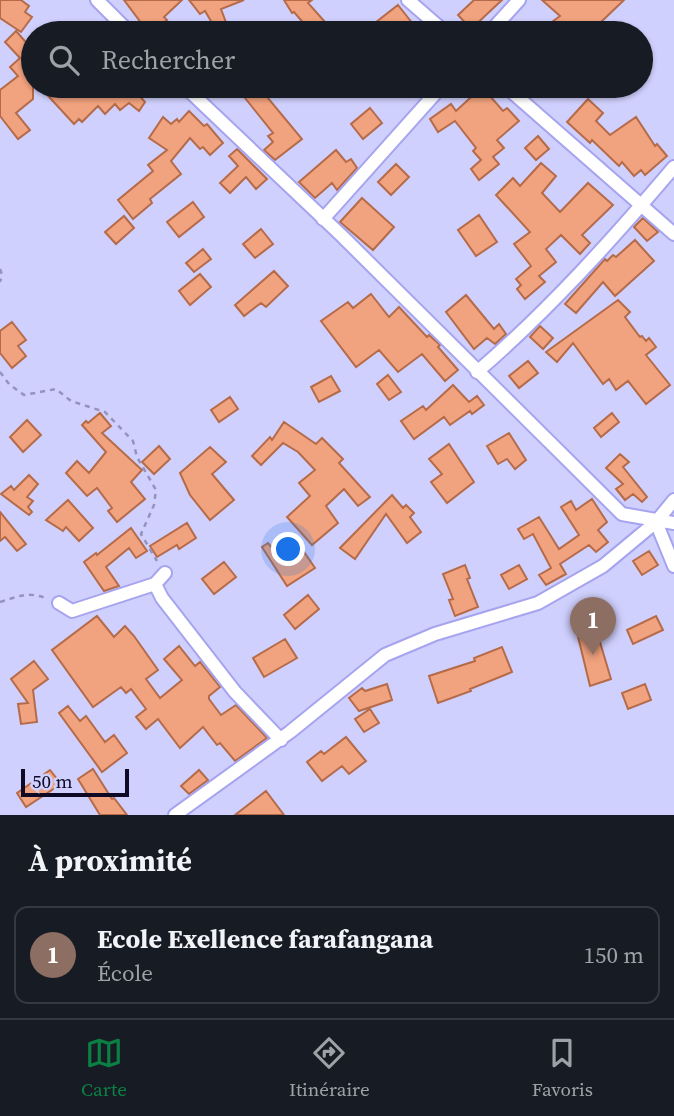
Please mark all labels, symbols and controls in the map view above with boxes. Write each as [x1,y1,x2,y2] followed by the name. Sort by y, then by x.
[21,21,653,98] search box
[45,41,83,79] icon: search
[101,42,235,78] text: Rechercher
[271,532,305,566] your location
[570,597,616,655] pin: 1
[21,766,130,798] scale bar
[32,768,73,794] text: 50 m
[28,840,192,881] text: À proximité
[97,921,433,957] text: Ecole Exellence farafangana
[47,939,59,971] text: 1
[583,939,644,971] text: 150 m
[97,957,153,989] text: École
[81,1034,127,1102] tab: Carte
[289,1034,370,1102] tab: Itinéraire
[532,1034,593,1102] tab: Favoris

